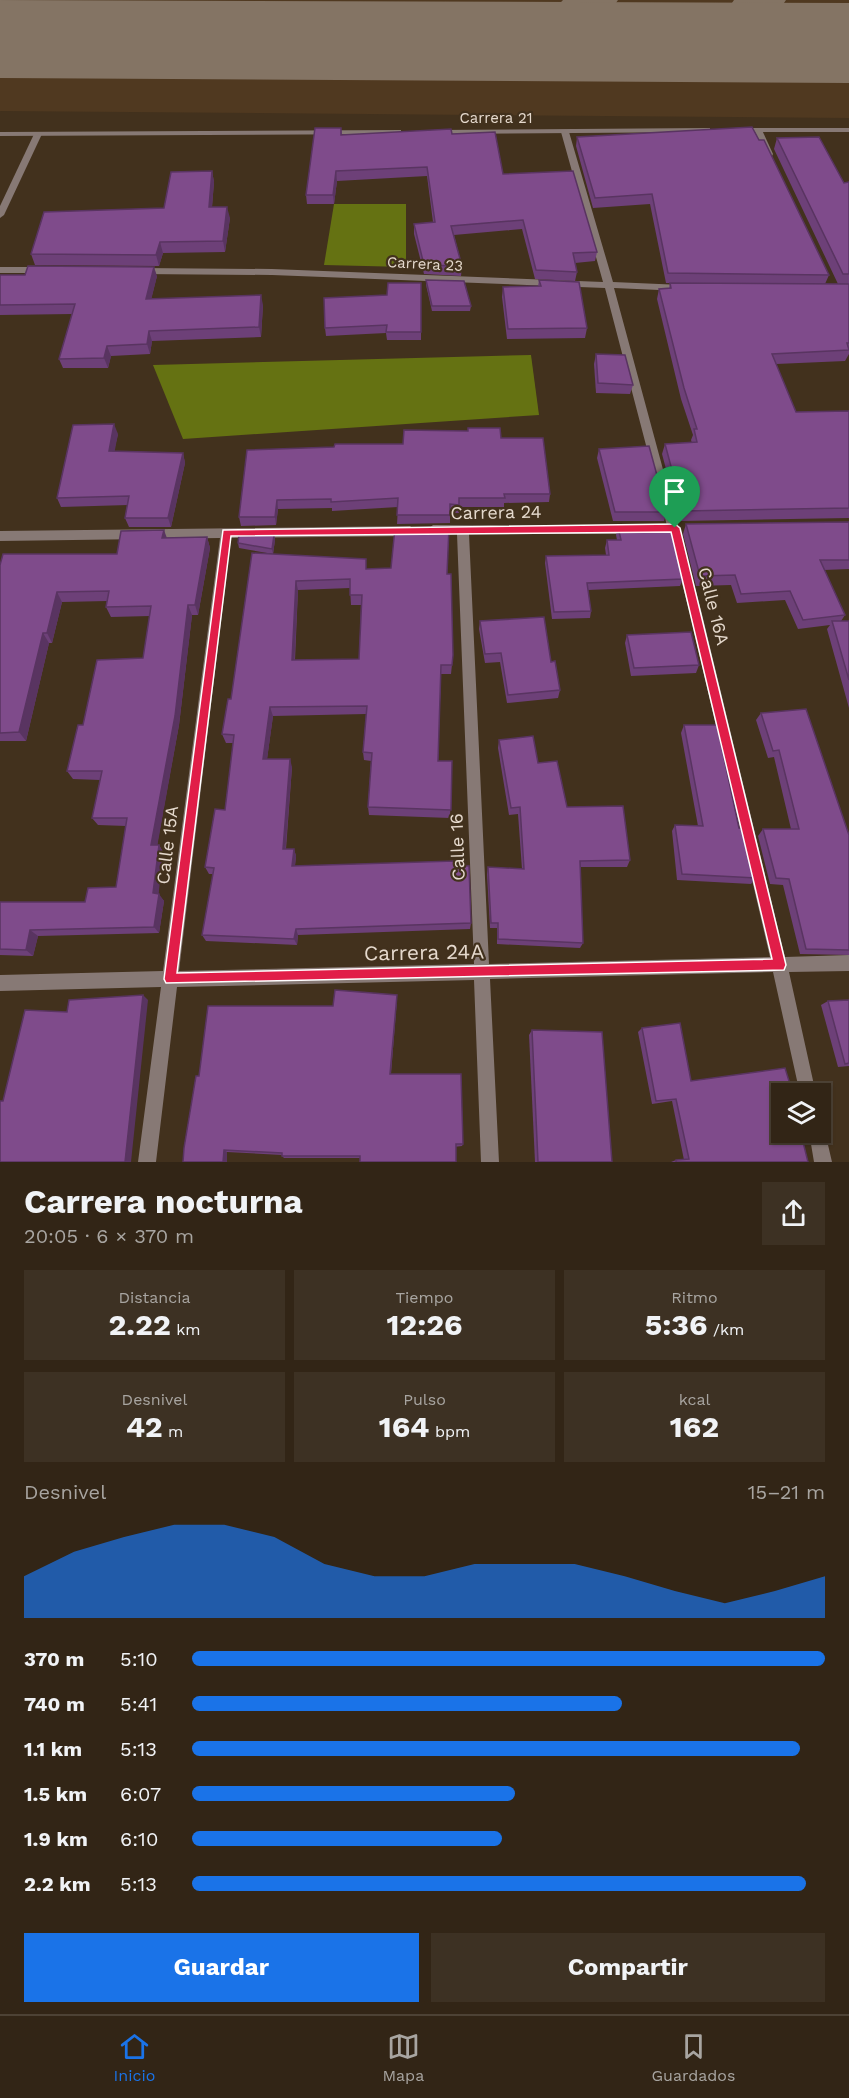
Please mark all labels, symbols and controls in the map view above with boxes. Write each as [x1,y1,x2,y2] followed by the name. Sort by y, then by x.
[459,109,533,127] street label: Carrera 21
[387,253,463,275] street label: Carrera 23
[649,466,700,528] pin
[658,475,691,508] icon: arrive
[450,501,542,523] street label: Carrera 24
[694,565,734,647] street label: Calle 16A
[152,804,182,886] street label: Calle 15A
[445,813,469,881] street label: Calle 16
[364,938,485,966] street label: Carrera 24A
[771,1083,831,1143] map controls
[771,1083,831,1143] button: layers
[24,1182,303,1221] text: Carrera nocturna
[762,1182,825,1245] button: share
[24,1224,194,1248] text: 20:05 · 6 × 370 m
[118,1288,191,1307] text: Distancia
[396,1288,453,1307] text: Tiempo
[671,1288,718,1307] text: Ritmo
[108,1307,171,1342] text: 2.22
[386,1307,463,1342] text: 12:26
[645,1307,708,1342] text: 5:36
[171,1320,201,1339] text: km
[708,1320,744,1339] text: /km
[122,1390,187,1409] text: Desnivel
[403,1390,446,1409] text: Pulso
[679,1390,710,1409] text: kcal
[126,1409,163,1444] text: 42
[379,1409,430,1444] text: 164
[670,1409,719,1444] text: 162
[163,1422,183,1441] text: m
[430,1422,470,1441] text: bpm
[24,1480,106,1504] text: Desnivel
[748,1480,825,1504] text: 15–21 m
[24,1647,84,1671] text: 370 m
[120,1647,158,1671] text: 5:10
[24,1692,85,1716] text: 740 m
[120,1692,157,1716] text: 5:41
[24,1737,82,1761] text: 1.1 km
[120,1737,157,1761] text: 5:13
[24,1782,87,1806] text: 1.5 km
[120,1782,161,1806] text: 6:07
[24,1827,88,1851] text: 1.9 km
[120,1827,158,1851] text: 6:10
[24,1872,91,1896] text: 2.2 km
[120,1872,157,1896] text: 5:13
[24,1933,419,2002] button: Guardar
[431,1933,825,2002] button: Compartir
[114,2030,155,2085] tab: Inicio
[382,2030,424,2085] tab: Mapa
[651,2030,735,2085] tab: Guardados

